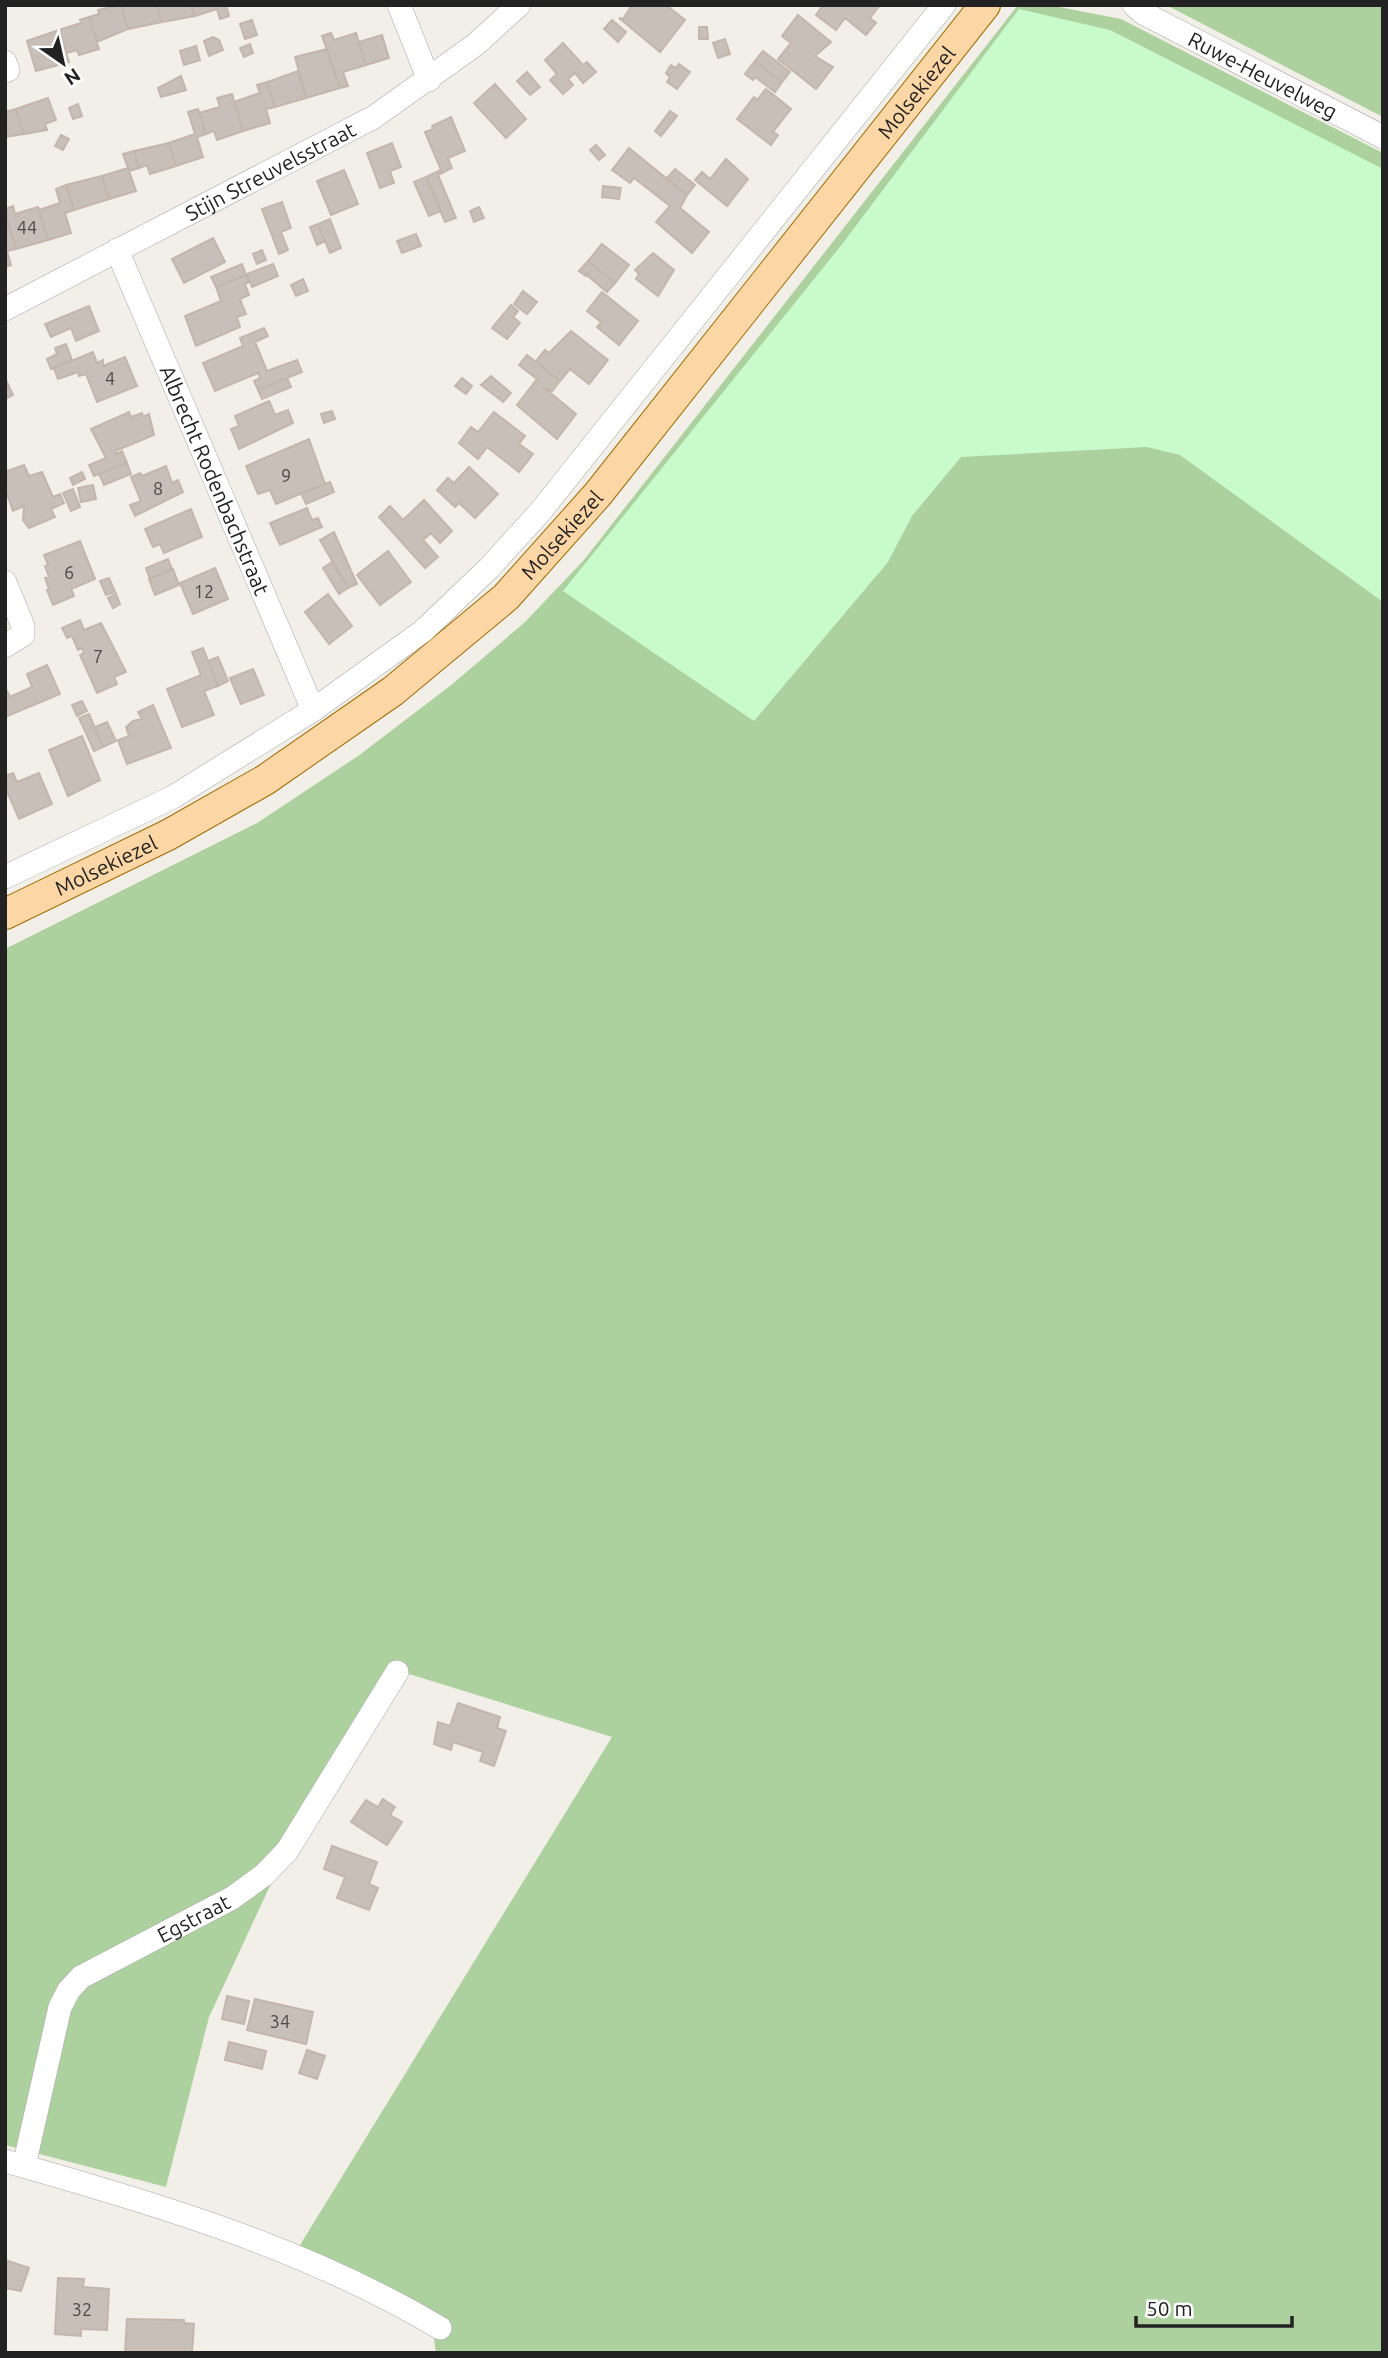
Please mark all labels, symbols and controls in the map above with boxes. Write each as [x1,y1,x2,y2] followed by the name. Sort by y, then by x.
[1184,27,1341,123] street label: Ruwe-Heuvelweg
[28,28,98,98] north arrow
[872,41,960,143] street label: Molsekiezel
[60,64,85,90] text: N
[181,117,360,225] street label: Stijn Streuvelsstraat
[17,217,37,237] house number: 44
[156,362,274,598] street label: Albrecht Rodenbachstraat
[105,368,115,388] house number: 4
[281,465,291,485] house number: 9
[153,478,163,498] house number: 8
[516,485,607,584] street label: Molsekiezel
[64,562,74,582] house number: 6
[194,581,214,601] house number: 12
[93,646,103,666] house number: 7
[51,830,161,900] street label: Molsekiezel
[153,1889,234,1947] street label: Egstraat
[270,2011,290,2031] house number: 34
[1136,2284,1292,2328] scale bar
[1146,2296,1193,2320] text: 50 m
[72,2299,92,2319] house number: 32

